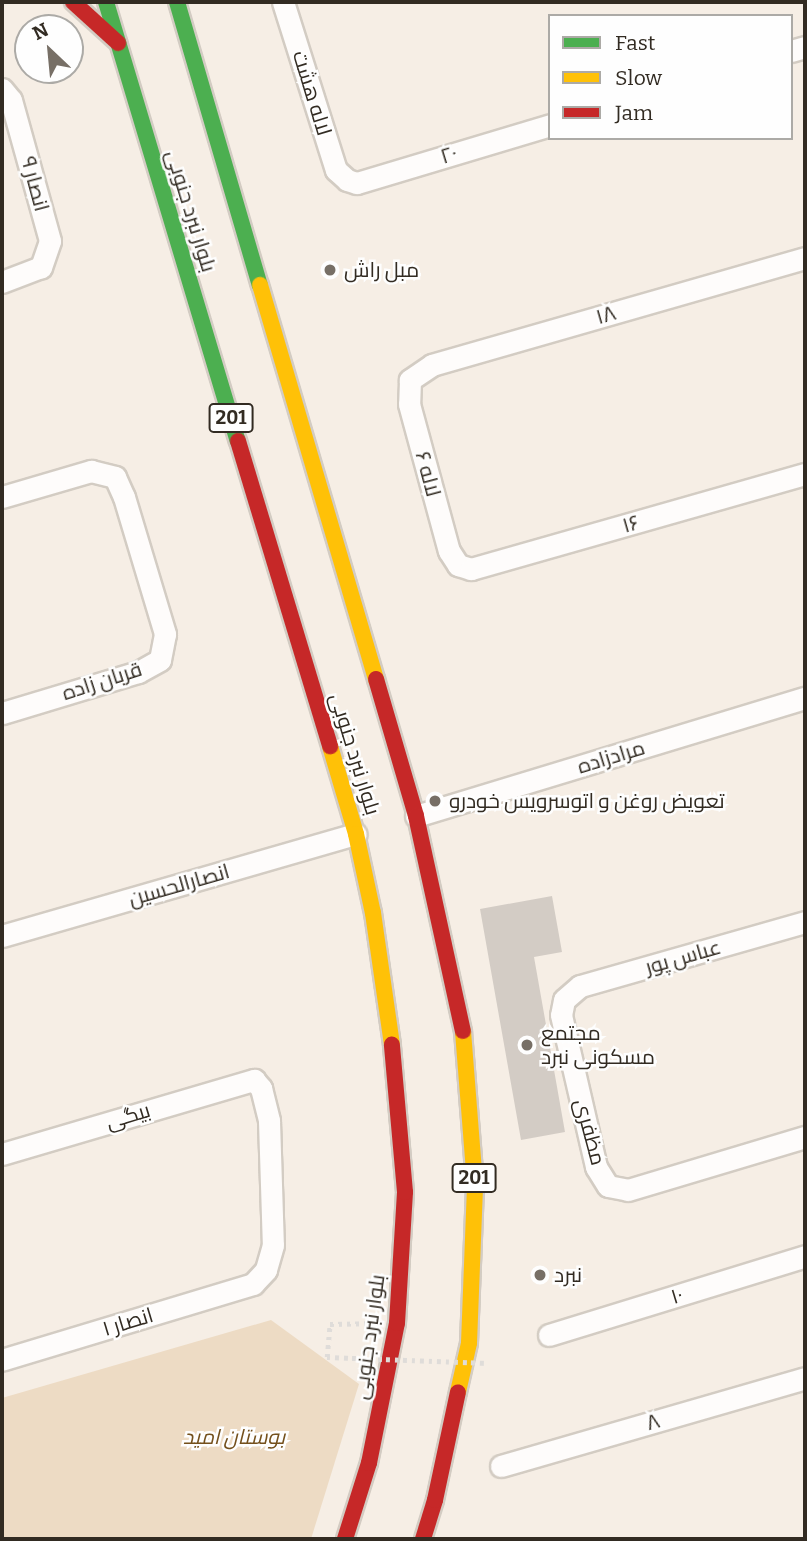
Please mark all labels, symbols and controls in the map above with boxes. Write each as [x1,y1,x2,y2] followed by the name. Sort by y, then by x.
[14,14,84,84] north arrow
[548,14,793,140] legend
[29,18,52,45] text: N
[615,30,655,56] text: Fast
[287,47,337,139] street label: لاله هشت
[615,65,662,91] text: Slow
[615,100,653,126] text: Jam
[438,141,460,169] street label: ۲۰
[161,147,221,275] street label: بلوار نبرد جنوبی
[16,154,54,214] street label: انصار ۹
[344,257,419,283] place label: مبل راش
[322,262,338,278] marker: مبل راش
[593,300,619,330] street label: ۱۸
[208,402,254,434] road number: 201
[410,449,446,499] street label: لاله ۶
[620,510,642,538] street label: ۱۶
[59,656,145,706] street label: قربان زاده
[325,690,385,818] street label: بلوار نبرد جنوبی
[574,735,648,779] street label: مرادزاده
[449,788,725,814] place label: تعویض روغن و اتوسرویس خودرو
[427,793,443,809] marker: تعویض روغن و اتوسرویس خودرو
[126,859,232,911] street label: انصارالحسین
[642,934,724,980] street label: عباس پور
[541,1020,655,1070] place label: مجتمع مسکونی نبرد
[519,1037,535,1053] marker: مجتمع مسکونی نبرد
[569,1096,611,1168] street label: مظفری
[103,1097,153,1135] street label: بیگی
[451,1162,497,1194] road number: 201
[554,1262,582,1288] place label: نبرد
[532,1267,548,1283] marker: نبرد
[348,1273,390,1401] street label: بلوار نبرد جنوبی
[668,1282,686,1310] street label: ۱۰
[100,1302,156,1342] street label: انصار ۱
[643,1408,663,1436] street label: ۸
[183,1424,285,1450] park label: بوستان امید

